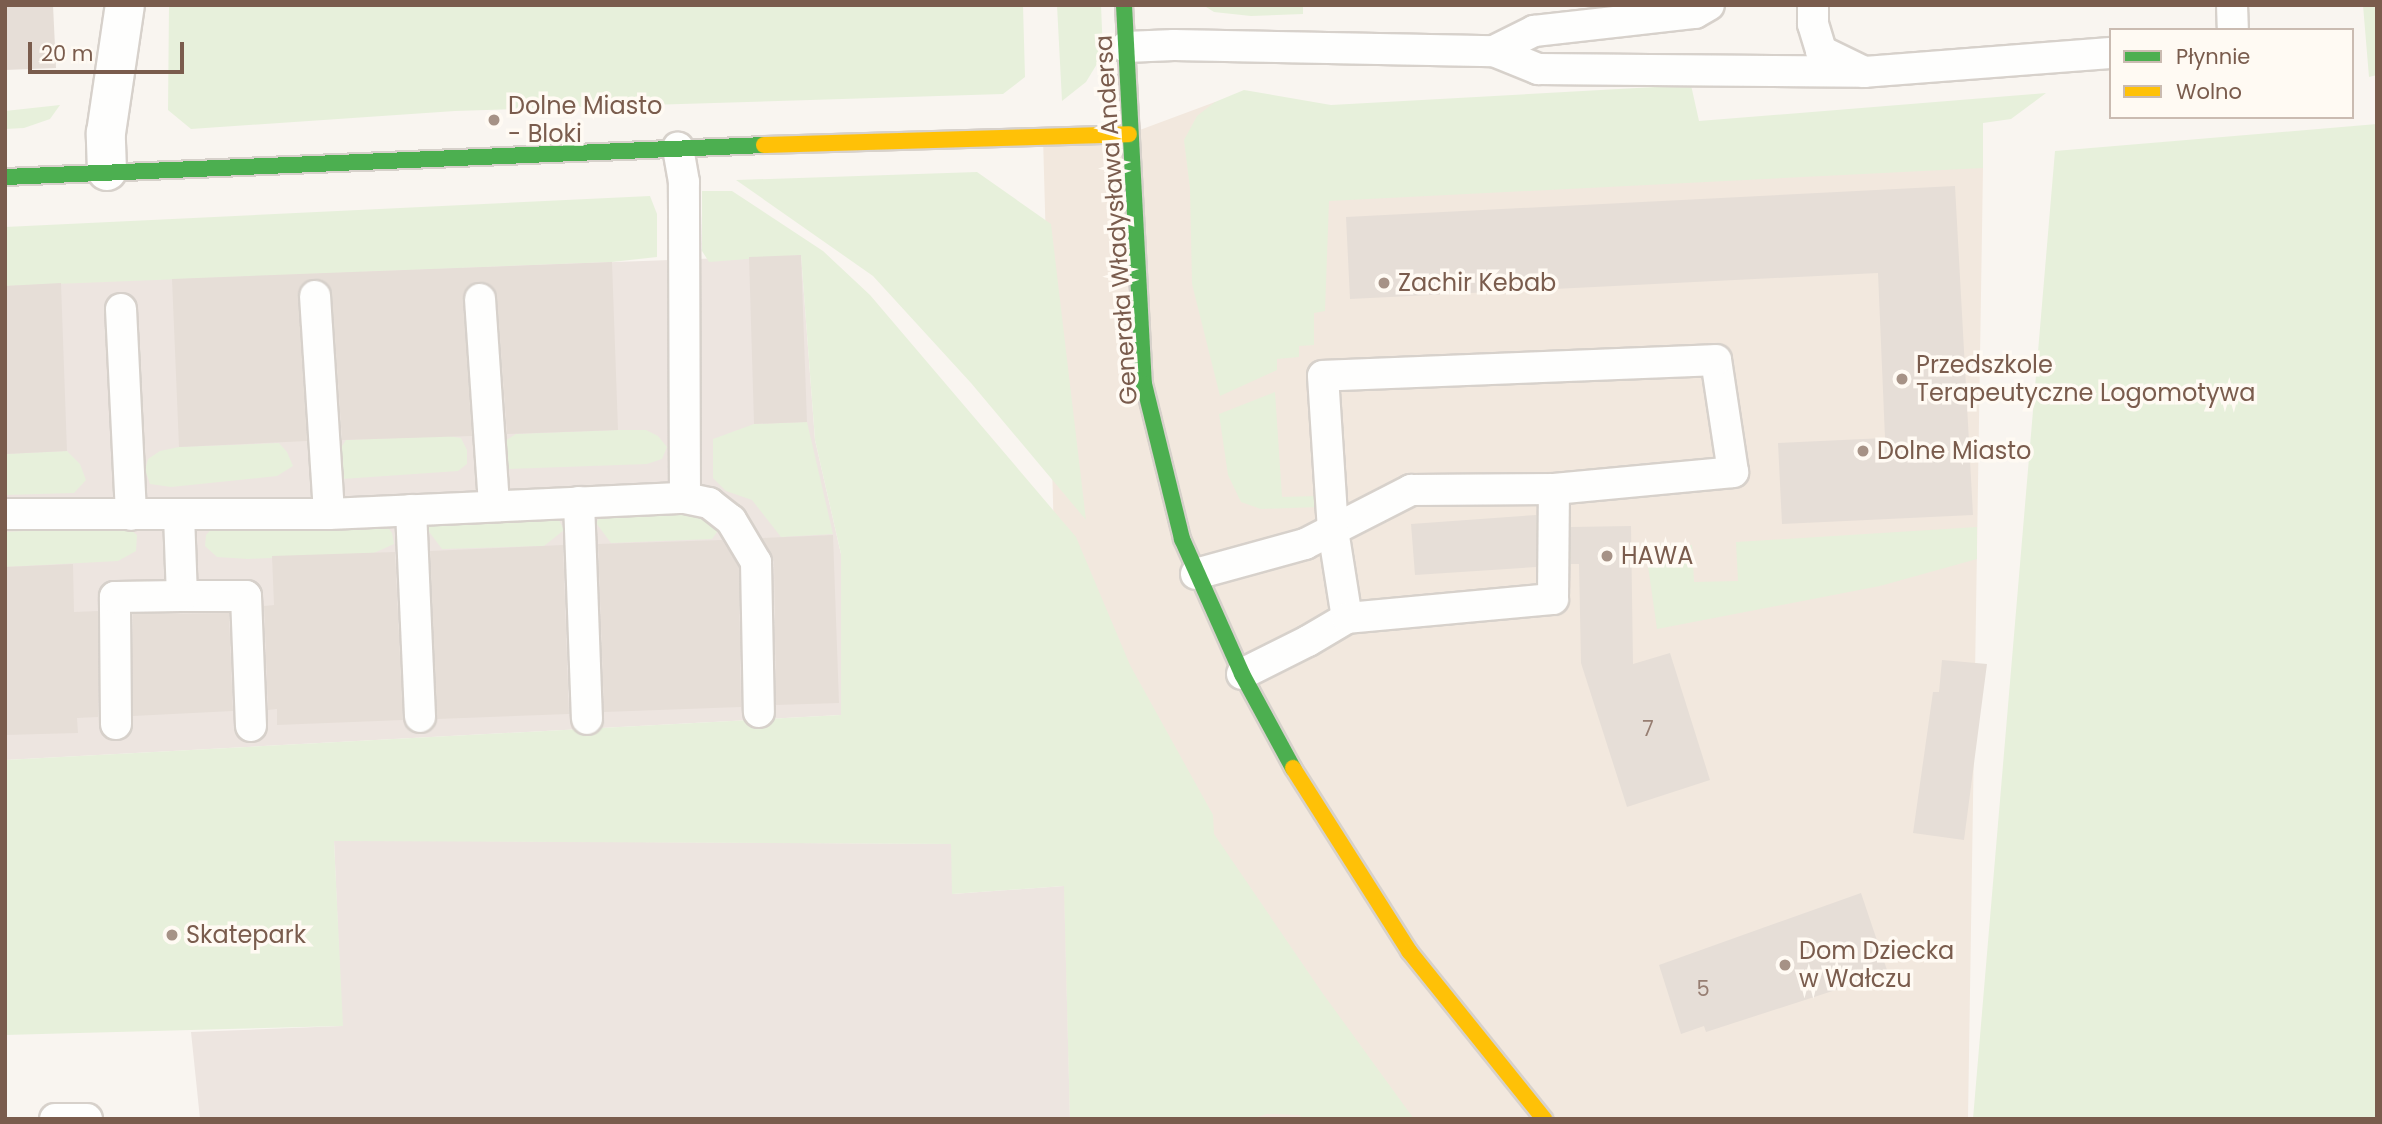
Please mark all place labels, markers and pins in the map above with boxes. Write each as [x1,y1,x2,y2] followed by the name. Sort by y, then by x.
[508,92,662,148] place label: Dolne Miasto - Bloki
[486,112,502,128] marker: Dolne Miasto - Bloki
[1398,269,1556,297] place label: Zachir Kebab
[1376,275,1392,291] marker: Zachir Kebab
[1916,351,2255,407] place label: Przedszkole Terapeutyczne Logomotywa
[1894,371,1910,387] marker: Przedszkole Terapeutyczne Logomotywa
[1877,437,2031,465] place label: Dolne Miasto
[1855,443,1871,459] marker: Dolne Miasto
[1621,542,1693,570] place label: HAWA
[1599,548,1615,564] marker: HAWA
[186,921,306,949] place label: Skatepark
[164,927,180,943] marker: Skatepark
[1799,937,1954,993] place label: Dom Dziecka w Wałczu
[1777,957,1793,973] marker: Dom Dziecka w Wałczu

